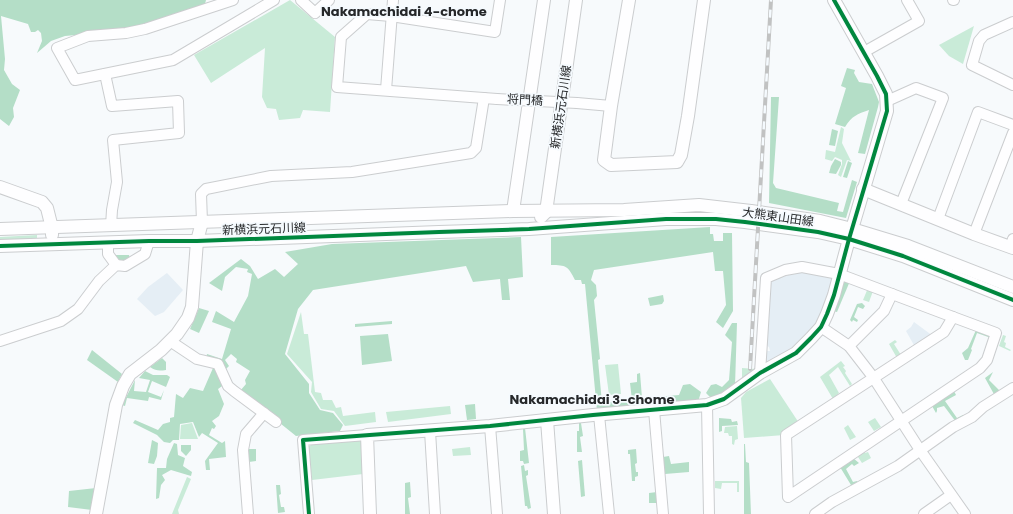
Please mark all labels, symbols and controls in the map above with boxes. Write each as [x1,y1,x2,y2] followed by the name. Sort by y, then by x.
[321,2,487,21] district label: Nakamachidai 4-chome
[546,64,575,150] street label: 新横浜元石川線
[507,90,543,109] street label: 将門橋
[741,203,815,230] street label: 大熊東山田線
[222,219,306,238] street label: 新横浜元石川線
[510,390,674,409] district label: Nakamachidai 3-chome

